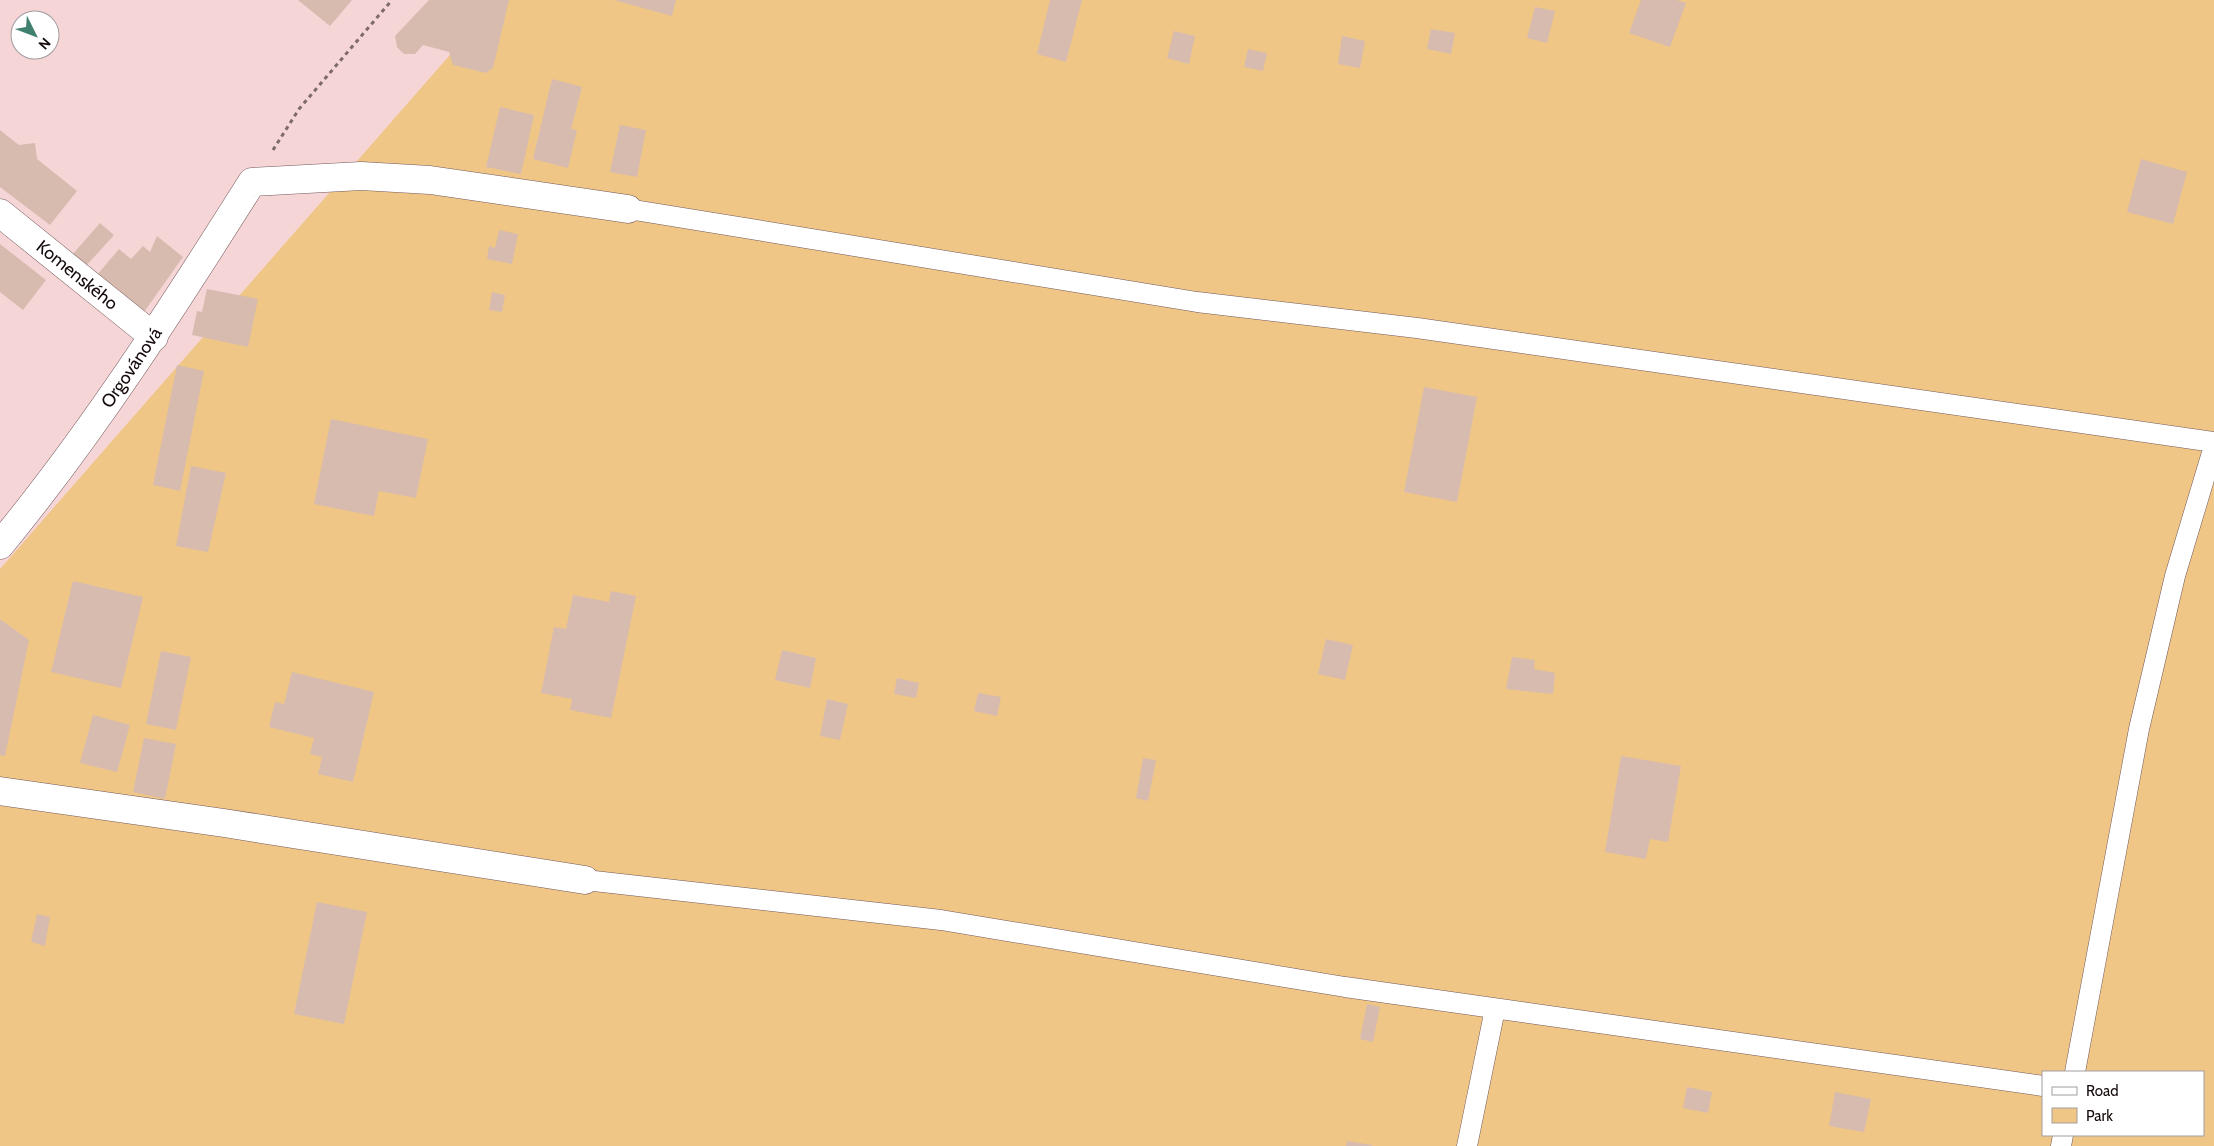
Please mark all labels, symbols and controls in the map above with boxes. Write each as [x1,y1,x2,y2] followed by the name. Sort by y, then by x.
[10,10,60,60] north arrow
[35,34,55,53] text: N
[32,236,122,315] street label: Komenského
[96,323,167,412] street label: Orgovánová
[2042,1071,2204,1136] legend
[2086,1082,2119,1100] text: Road
[2086,1107,2113,1125] text: Park

